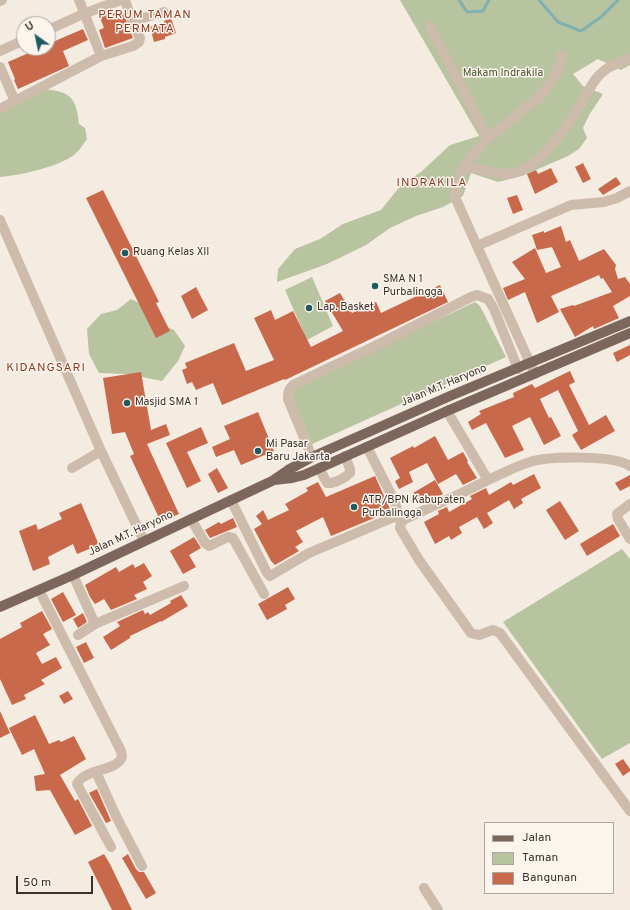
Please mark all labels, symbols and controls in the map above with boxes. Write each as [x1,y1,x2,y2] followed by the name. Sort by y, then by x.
[98,9,192,37] district label: PERUM TAMAN PERMATA
[16,16,56,56] north arrow
[23,19,37,35] text: U
[463,67,543,81] park label: Makam Indrakila
[397,177,467,191] district label: INDRAKILA
[133,246,209,260] place label: Ruang Kelas XII
[120,248,130,258] marker: Ruang Kelas XII
[383,273,443,299] place label: SMA N 1 Purbalingga
[370,281,380,291] marker: SMA N 1 Purbalingga
[317,301,374,315] place label: Lap. Basket
[304,303,314,313] marker: Lap. Basket
[6,362,86,376] district label: KIDANGSARI
[399,362,489,410] street label: Jalan M.T. Haryono
[135,396,198,410] place label: Masjid SMA 1
[122,398,132,408] marker: Masjid SMA 1
[266,438,330,464] place label: Mi Pasar Baru Jakarta
[253,446,263,456] marker: Mi Pasar Baru Jakarta
[362,494,465,520] place label: ATR/BPN Kabupaten Purbalingga
[349,502,359,512] marker: ATR/BPN Kabupaten Purbalingga
[87,509,175,559] street label: Jalan M.T. Haryono
[484,822,614,894] legend
[522,830,551,846] text: Jalan
[522,850,558,866] text: Taman
[18,868,95,894] scale bar
[522,870,577,886] text: Bangunan
[23,875,51,891] text: 50 m

